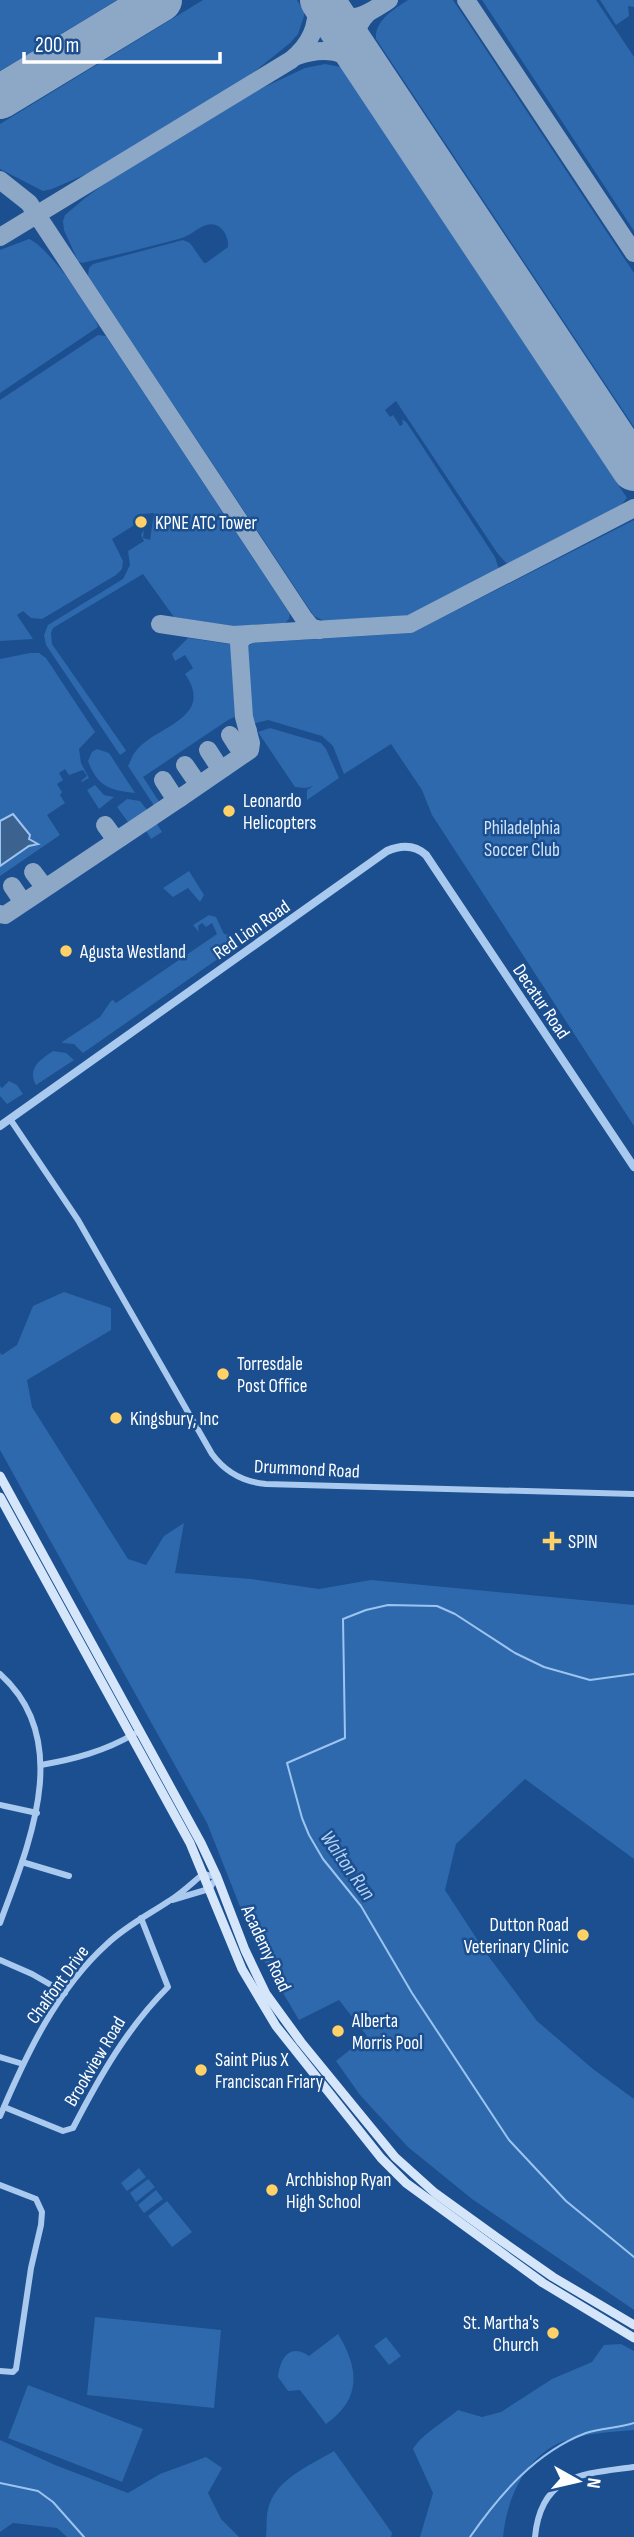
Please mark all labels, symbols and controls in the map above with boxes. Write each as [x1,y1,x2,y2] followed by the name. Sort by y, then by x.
[24,21,220,65] scale bar
[35,33,79,58] text: 200 m
[155,512,258,535] place label: KPNE ATC Tower
[133,514,149,530] marker: KPNE ATC Tower
[243,790,316,835] place label: Leonardo Helicopters
[221,803,237,819] marker: Leonardo Helicopters
[484,817,560,862] park label: Philadelphia Soccer Club
[209,895,295,965] street label: Red Lion Road
[79,941,186,964] place label: Agusta Westland
[58,943,74,959] marker: Agusta Westland
[507,960,574,1044] street label: Decatur Road
[237,1353,308,1398] place label: Torresdale Post Office
[215,1366,231,1382] marker: Torresdale Post Office
[130,1408,219,1431] place label: Kingsbury, Inc
[108,1410,124,1426] marker: Kingsbury, Inc
[254,1455,360,1484] street label: Drummond Road
[542,1531,562,1551] marker: SPIN
[568,1531,598,1554] place label: SPIN
[315,1826,381,1905] water label: Walton Run
[235,1901,296,1996] street label: Academy Road
[464,1914,569,1959] place label: Dutton Road Veterinary Clinic
[575,1927,591,1943] marker: Dutton Road Veterinary Clinic
[22,1941,94,2029] street label: Chalfont Drive
[351,2010,423,2055] place label: Alberta Morris Pool
[60,2013,131,2111] street label: Brookview Road
[330,2023,346,2039] marker: Alberta Morris Pool
[215,2049,324,2094] place label: Saint Pius X Franciscan Friary
[193,2062,209,2078] marker: Saint Pius X Franciscan Friary
[285,2169,392,2214] place label: Archbishop Ryan High School
[264,2182,280,2198] marker: Archbishop Ryan High School
[463,2312,539,2357] place label: St. Martha's Church
[545,2325,561,2341] marker: St. Martha's Church
[543,2446,613,2516] north arrow
[581,2477,605,2490] text: N

